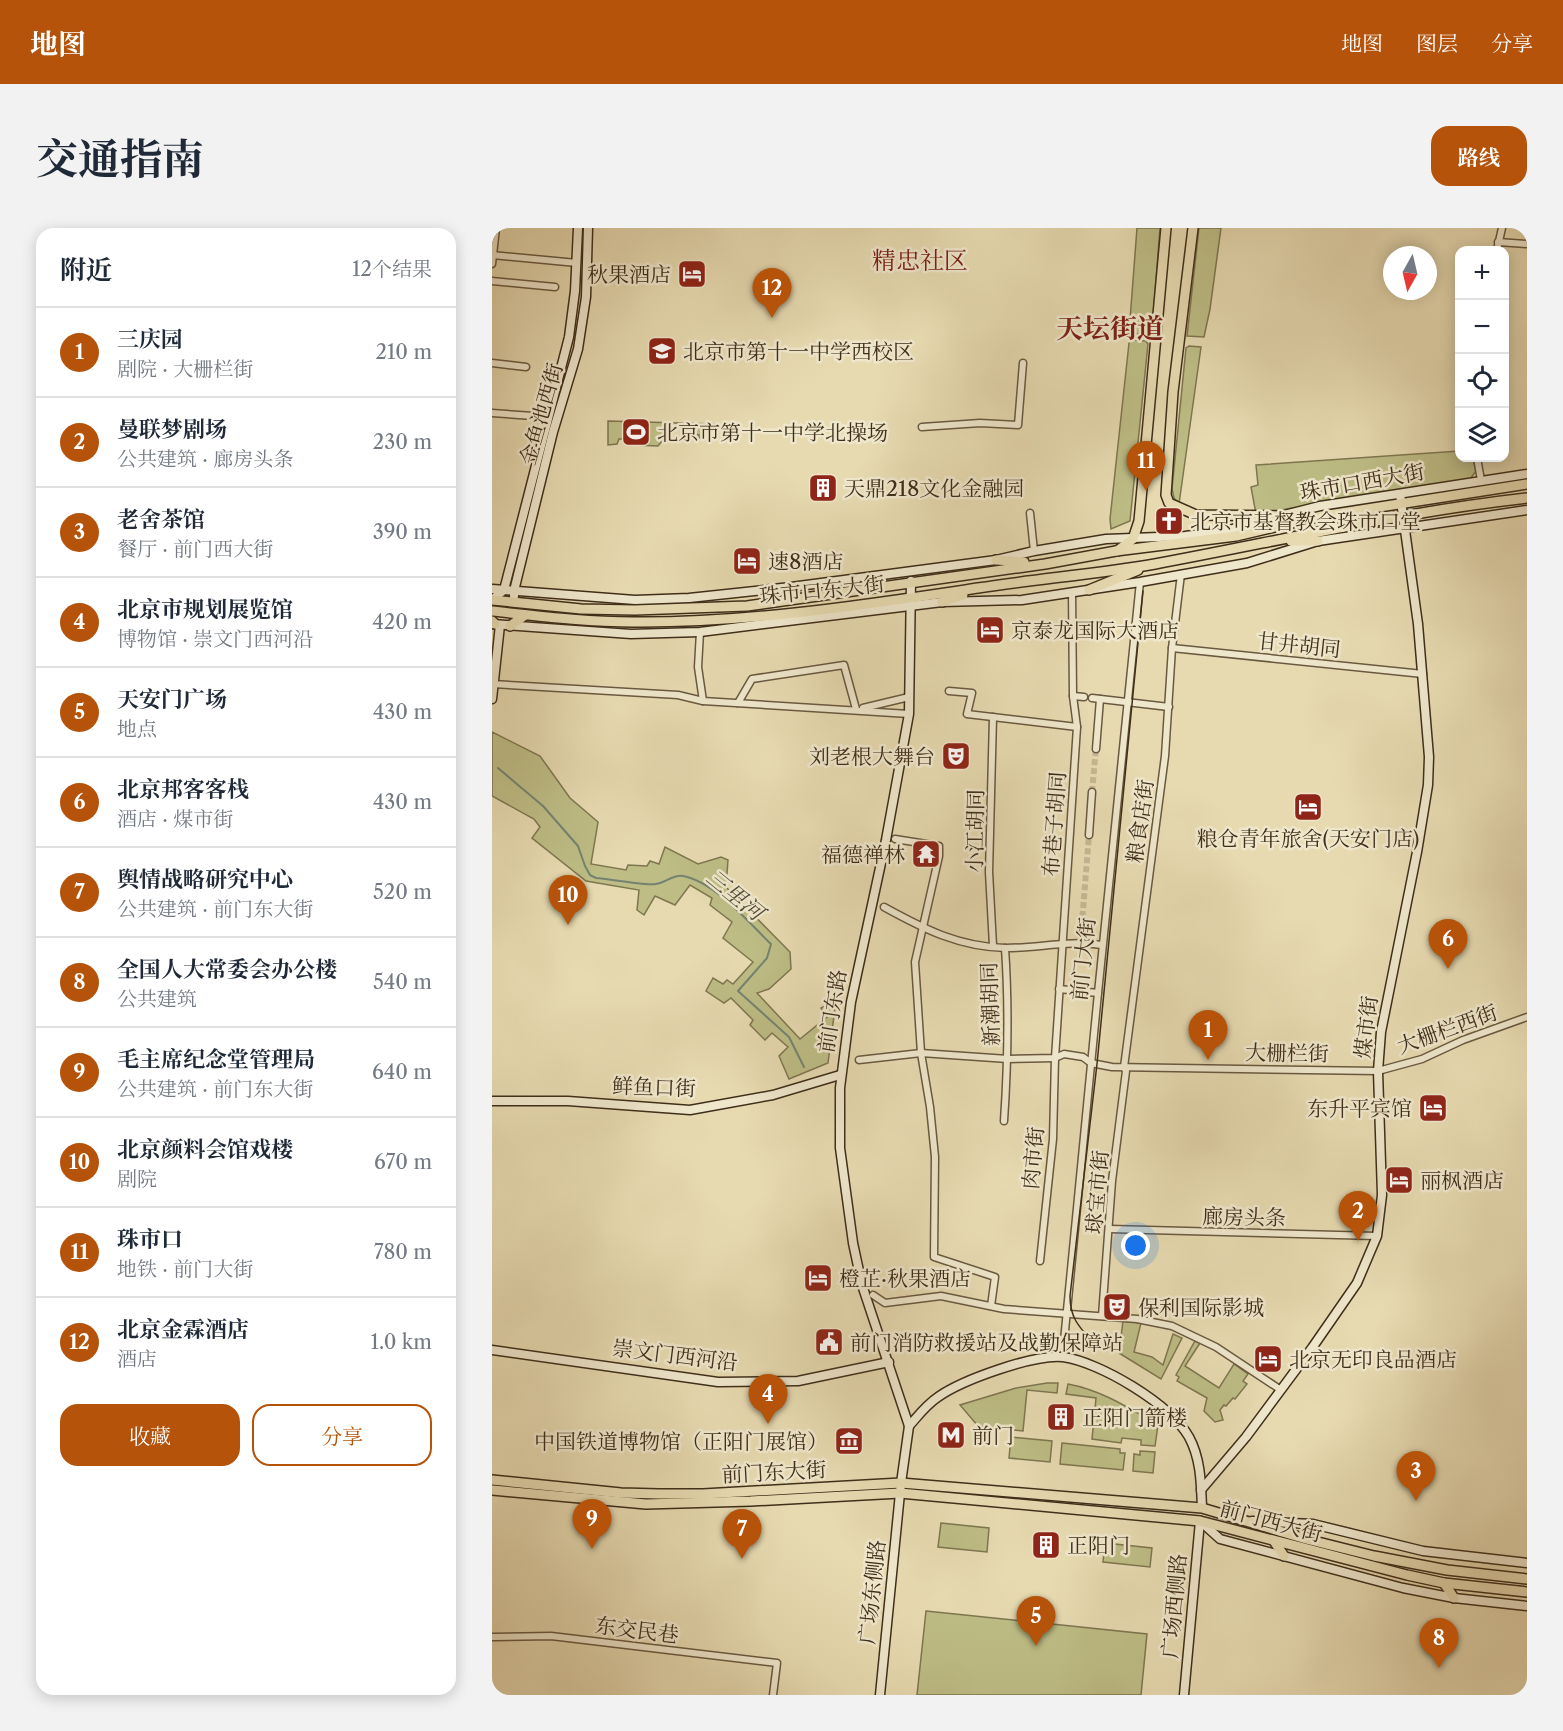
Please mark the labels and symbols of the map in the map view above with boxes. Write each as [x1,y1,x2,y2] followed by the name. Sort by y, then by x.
[872,246,968,275] district label: 精忠社区
[1383,246,1437,300] north arrow
[676,258,708,290] hotel icon: 秋果酒店
[587,262,671,287] place label: 秋果酒店
[752,268,792,318] pin: 12
[1056,312,1164,345] district label: 天坛街道
[646,335,678,367] school or university icon: 北京市第十一中学西校区
[683,339,914,364] place label: 北京市第十一中学西校区
[515,360,567,468] street label: 金鱼池西街
[620,416,652,448] sports icon: 北京市第十一中学北操场
[657,420,888,445] place label: 北京市第十一中学北操场
[1126,442,1166,491] pin: 11
[1298,459,1426,505] street label: 珠市口西大街
[807,472,839,504] building icon: 天鼎218文化金融园
[844,476,1024,501] place label: 天鼎218文化金融园
[1153,505,1185,537] church icon: 北京市基督教会珠市口堂
[1190,509,1421,534] place label: 北京市基督教会珠市口堂
[731,545,763,577] hotel icon: 速8酒店
[768,549,843,574] place label: 速8酒店
[758,571,886,609] street label: 珠市口东大街
[974,614,1006,646] hotel icon: 京泰龙国际大酒店
[1011,618,1179,643] place label: 京泰龙国际大酒店
[1256,628,1342,662] street label: 甘井胡同
[940,740,972,772] theatre icon: 刘老根大舞台
[809,744,935,769] place label: 刘老根大舞台
[1038,771,1070,877] street label: 布巷子胡同
[1122,778,1158,864] street label: 粮食店街
[962,789,988,873] street label: 小江胡同
[1292,791,1324,823] hotel icon: 粮仓青年旅舍(天安门店)
[1197,826,1419,851] place label: 粮仓青年旅舍(天安门店)
[910,838,942,870] temple icon: 福德禅林
[821,842,905,867] place label: 福德禅林
[701,864,772,929] water label: 三里河
[548,876,588,925] pin: 10
[1066,916,1100,1002] street label: 前门大街
[1428,920,1468,969] pin: 6
[976,962,1004,1046] street label: 新潮胡同
[813,968,851,1054] street label: 前门东路
[1350,994,1382,1060] street label: 煤市街
[1393,999,1501,1059] street label: 大栅栏西街
[1188,1010,1228,1060] pin: 1
[1245,1040,1329,1066] street label: 大栅栏街
[612,1073,696,1101] street label: 鲜鱼口街
[1417,1092,1449,1124] hotel icon: 东升平宾馆
[1307,1096,1412,1121] place label: 东升平宾馆
[1018,1126,1048,1190] street label: 肉市街
[1081,1149,1113,1235] street label: 球宝市街
[1383,1164,1415,1196] hotel icon: 丽枫酒店
[1420,1168,1504,1193] place label: 丽枫酒店
[1338,1192,1378,1241] pin: 2
[1202,1204,1286,1230] street label: 廊房头条
[1121,1231,1150,1260] your location
[802,1262,834,1294] hotel icon: 橙芷·秋果酒店
[839,1266,971,1291] place label: 橙芷·秋果酒店
[1101,1291,1133,1323] theatre icon: 保利国际影城
[1138,1295,1264,1320] place label: 保利国际影城
[813,1326,845,1358] public building icon: 前门消防救援站及战勤保障站
[850,1330,1123,1355] place label: 前门消防救援站及战勤保障站
[611,1335,739,1375] street label: 崇文门西河沿
[1252,1343,1284,1375] hotel icon: 北京无印良品酒店
[1289,1347,1457,1372] place label: 北京无印良品酒店
[748,1374,788,1424] pin: 4
[1045,1401,1077,1433] building icon: 正阳门箭楼
[1082,1405,1187,1430] place label: 正阳门箭楼
[935,1419,967,1451] metro station icon: 前门
[972,1423,1014,1448] place label: 前门
[833,1425,865,1457] museum icon: 中国铁道博物馆（正阳门展馆）
[534,1429,828,1454] place label: 中国铁道博物馆（正阳门展馆）
[1396,1452,1436,1501] pin: 3
[721,1457,827,1487] street label: 前门东大街
[1217,1495,1325,1547] street label: 前门西大街
[572,1500,612,1549] pin: 9
[722,1510,762,1559] pin: 7
[1030,1529,1062,1561] building icon: 正阳门
[1067,1533,1130,1558] place label: 正阳门
[854,1538,890,1646] street label: 广场东侧路
[1157,1553,1191,1659] street label: 广场西侧路
[1016,1596,1056,1646] pin: 5
[594,1612,680,1648] street label: 东交民巷
[1420,1618,1458,1668] pin: 8

